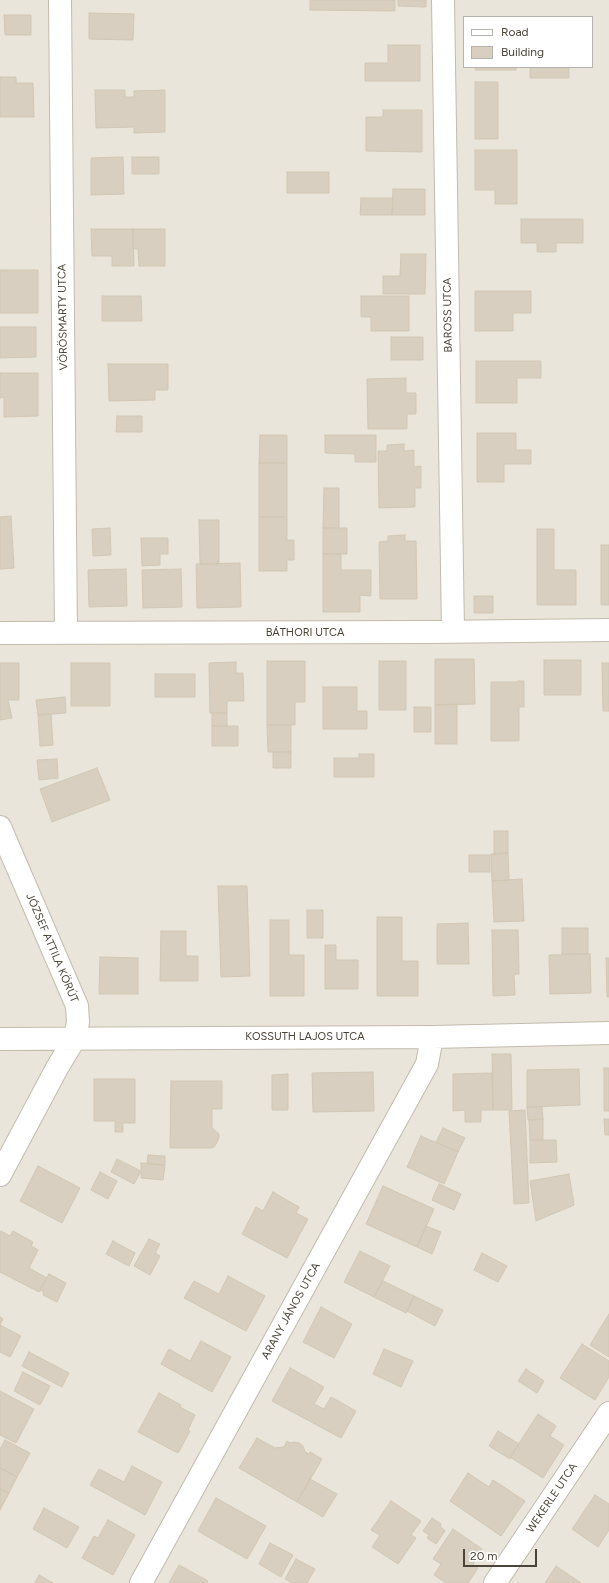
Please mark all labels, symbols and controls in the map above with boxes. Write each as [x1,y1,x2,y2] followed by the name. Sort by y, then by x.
[463,16,593,68] legend
[501,25,529,39] text: Road
[501,45,544,59] text: Building
[55,264,71,370] street label: VÖRÖSMARTY UTCA
[441,277,455,353] street label: BAROSS UTCA
[266,626,344,640] street label: BÁTHORI UTCA
[23,891,81,1005] street label: JÓZSEF ATTILA KÖRÚT
[245,1030,365,1044] street label: KOSSUTH LAJOS UTCA
[259,1260,323,1362] street label: ARANY JÁNOS UTCA
[524,1461,580,1535] street label: WEKERLE UTCA
[465,1541,539,1567] scale bar
[470,1549,498,1563] text: 20 m

